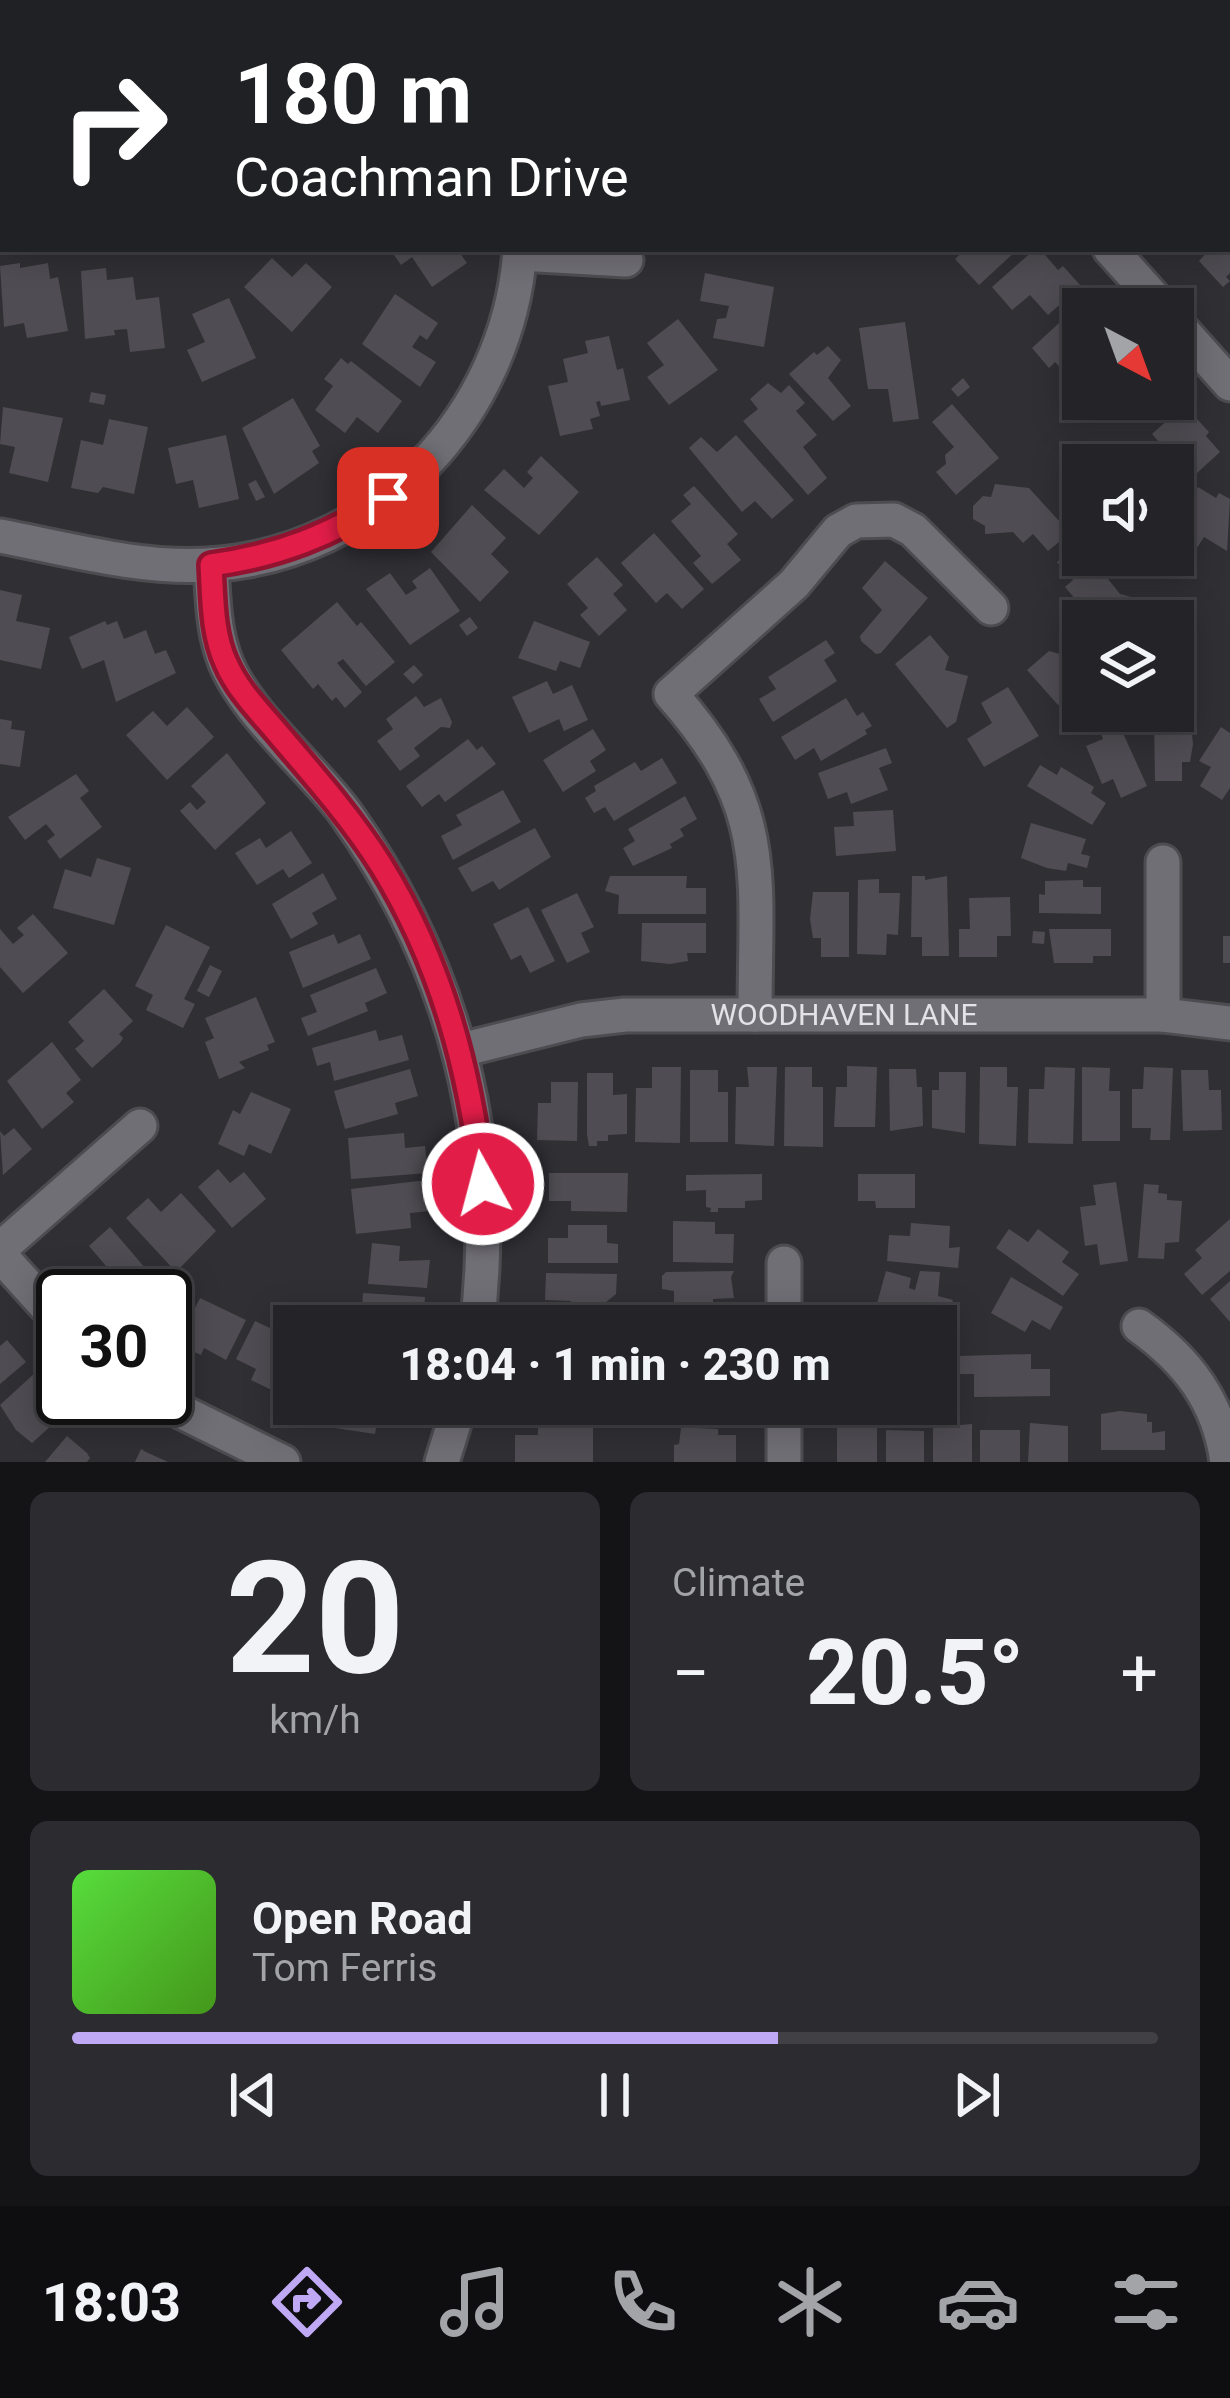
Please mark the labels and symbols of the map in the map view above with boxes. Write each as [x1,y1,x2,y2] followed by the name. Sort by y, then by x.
[1062,288,1194,420] north arrow
[337,447,439,549] pin
[710,997,978,1032] street label: WOODHAVEN LANE
[420,1121,546,1247] position arrow
[36,1269,192,1425] speed limit sign: 30

